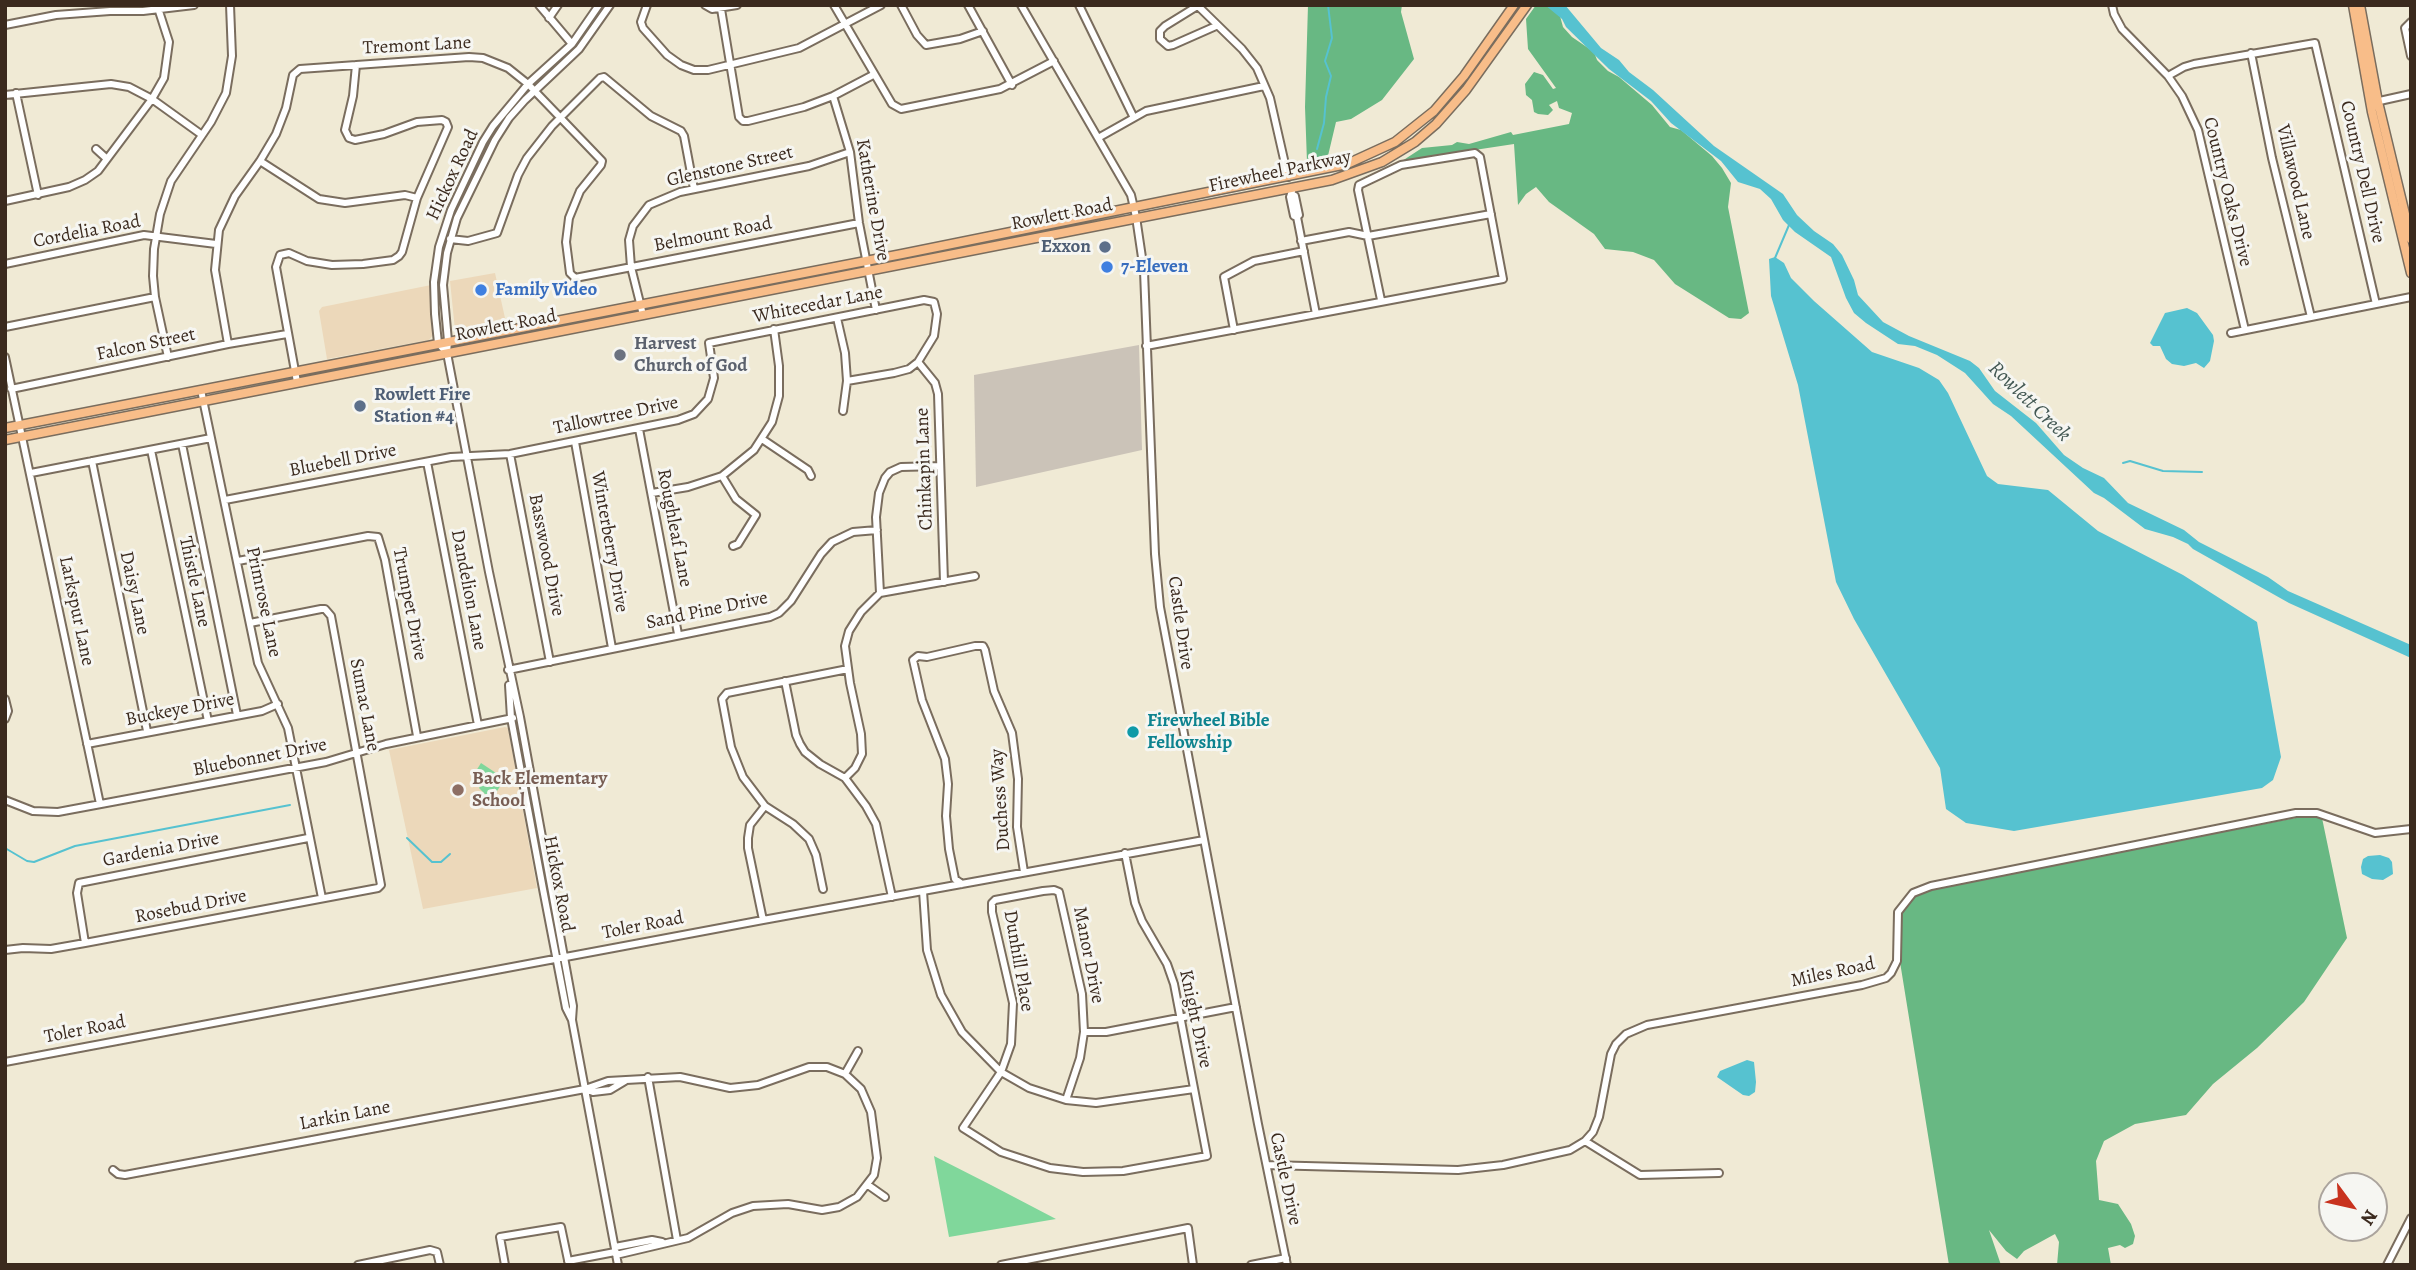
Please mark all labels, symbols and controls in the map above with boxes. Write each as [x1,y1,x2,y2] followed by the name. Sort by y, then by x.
[362,32,472,60] street label: Tremont Lane
[2335,99,2389,245] street label: Country Dell Drive
[2197,115,2257,269] street label: Country Oaks Drive
[2271,122,2319,242] street label: Villawood Lane
[422,126,484,224] street label: Hickox Road
[850,137,894,263] street label: Katherine Drive
[665,141,795,193] street label: Glenstone Street
[1207,146,1353,198] street label: Firewheel Parkway
[1009,194,1115,236] street label: Rowlett Road
[31,210,143,254] street label: Cordelia Road
[652,212,774,258] street label: Belmount Road
[1041,236,1091,258] place label: Exxon
[1097,239,1113,255] marker: Exxon
[1121,256,1189,278] place label: 7-Eleven
[1099,259,1115,275] marker: 7-Eleven
[495,279,597,301] place label: Family Video
[751,281,885,329] street label: Whitecedar Lane
[473,282,489,298] marker: Family Video
[453,305,559,347] street label: Rowlett Road
[94,323,198,367] street label: Falcon Street
[634,333,748,377] place label: Harvest Church of God
[612,347,628,363] marker: Harvest Church of God
[1982,356,2076,448] water label: Rowlett Creek
[374,384,471,428] place label: Rowlett Fire Station #4
[552,392,680,440] street label: Tallowtree Drive
[352,398,368,414] marker: Rowlett Fire Station #4
[911,407,939,531] street label: Chinkapin Lane
[288,439,398,483] street label: Bluebell Drive
[651,467,697,589] street label: Roughleaf Lane
[585,470,633,614] street label: Winterberry Drive
[523,492,569,618] street label: Basswood Drive
[445,528,491,652] street label: Dandelion Lane
[173,534,215,630] street label: Thistle Lane
[240,545,286,659] street label: Primrose Lane
[387,546,431,662] street label: Trumpet Drive
[114,549,154,637] street label: Daisy Lane
[53,554,99,668] street label: Larkspur Lane
[1162,575,1198,671] street label: Castle Drive
[644,587,770,635] street label: Sand Pine Drive
[344,657,384,753] street label: Sumac Lane
[124,688,236,732] street label: Buckeye Drive
[1147,710,1270,754] place label: Firewheel Bible Fellowship
[1125,724,1141,740] marker: Firewheel Bible Fellowship
[191,734,329,782] street label: Bluebonnet Drive
[986,748,1016,852] street label: Duchess Way
[472,768,607,812] place label: Back Elementary School
[450,782,466,798] marker: Back Elementary School
[101,828,221,872] street label: Gardenia Drive
[537,834,579,934] street label: Hickox Road
[133,885,249,929] street label: Rosebud Drive
[1067,905,1109,1005] street label: Manor Drive
[600,907,686,945] street label: Toler Road
[998,908,1038,1014] street label: Dunhill Place
[1789,953,1877,993] street label: Miles Road
[1173,968,1217,1070] street label: Knight Drive
[42,1011,128,1049] street label: Toler Road
[298,1096,392,1136] street label: Larkin Lane
[1264,1131,1306,1227] street label: Castle Drive
[2318,1172,2388,1242] north arrow
[2354,1204,2384,1230] text: N

